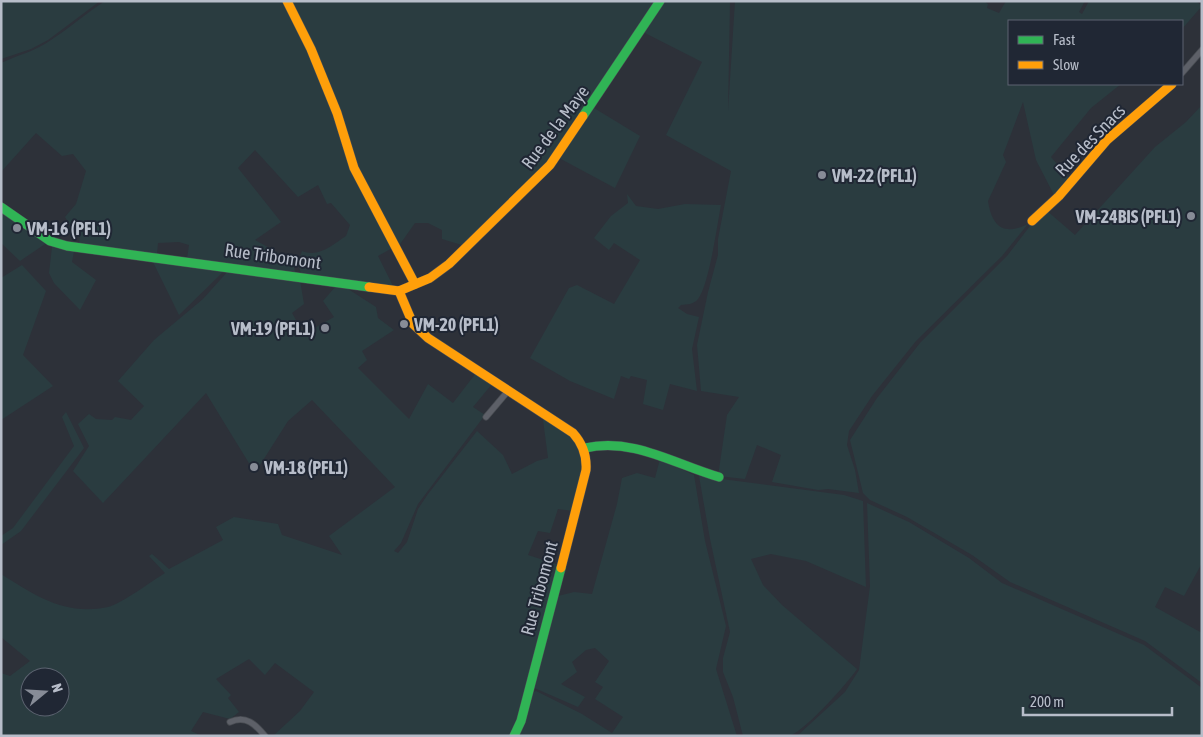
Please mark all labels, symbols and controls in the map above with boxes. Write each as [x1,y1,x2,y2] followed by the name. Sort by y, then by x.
[1008,20,1183,85] legend
[1053,31,1075,48] text: Fast
[1053,56,1079,73] text: Slow
[517,81,593,173] street label: Rue de la Maye
[1051,100,1129,180] street label: Rue des Snacs
[831,165,917,186] place label: VM-22 (PFL1)
[816,169,828,181] marker: VM-22 (PFL1)
[1074,206,1181,227] place label: VM-24BIS (PFL1)
[1185,210,1197,222] marker: VM-24BIS (PFL1)
[26,218,111,239] place label: VM-16 (PFL1)
[11,222,23,234] marker: VM-16 (PFL1)
[224,239,322,273] street label: Rue Tribomont
[413,314,499,335] place label: VM-20 (PFL1)
[230,318,315,339] place label: VM-19 (PFL1)
[398,318,410,330] marker: VM-20 (PFL1)
[319,322,331,334] marker: VM-19 (PFL1)
[263,457,348,478] place label: VM-18 (PFL1)
[248,461,260,473] marker: VM-18 (PFL1)
[516,538,562,638] street label: Rue Tribomont
[20,667,70,717] north arrow
[48,682,66,694] text: N
[1023,684,1172,716] scale bar
[1030,693,1064,710] text: 200 m

